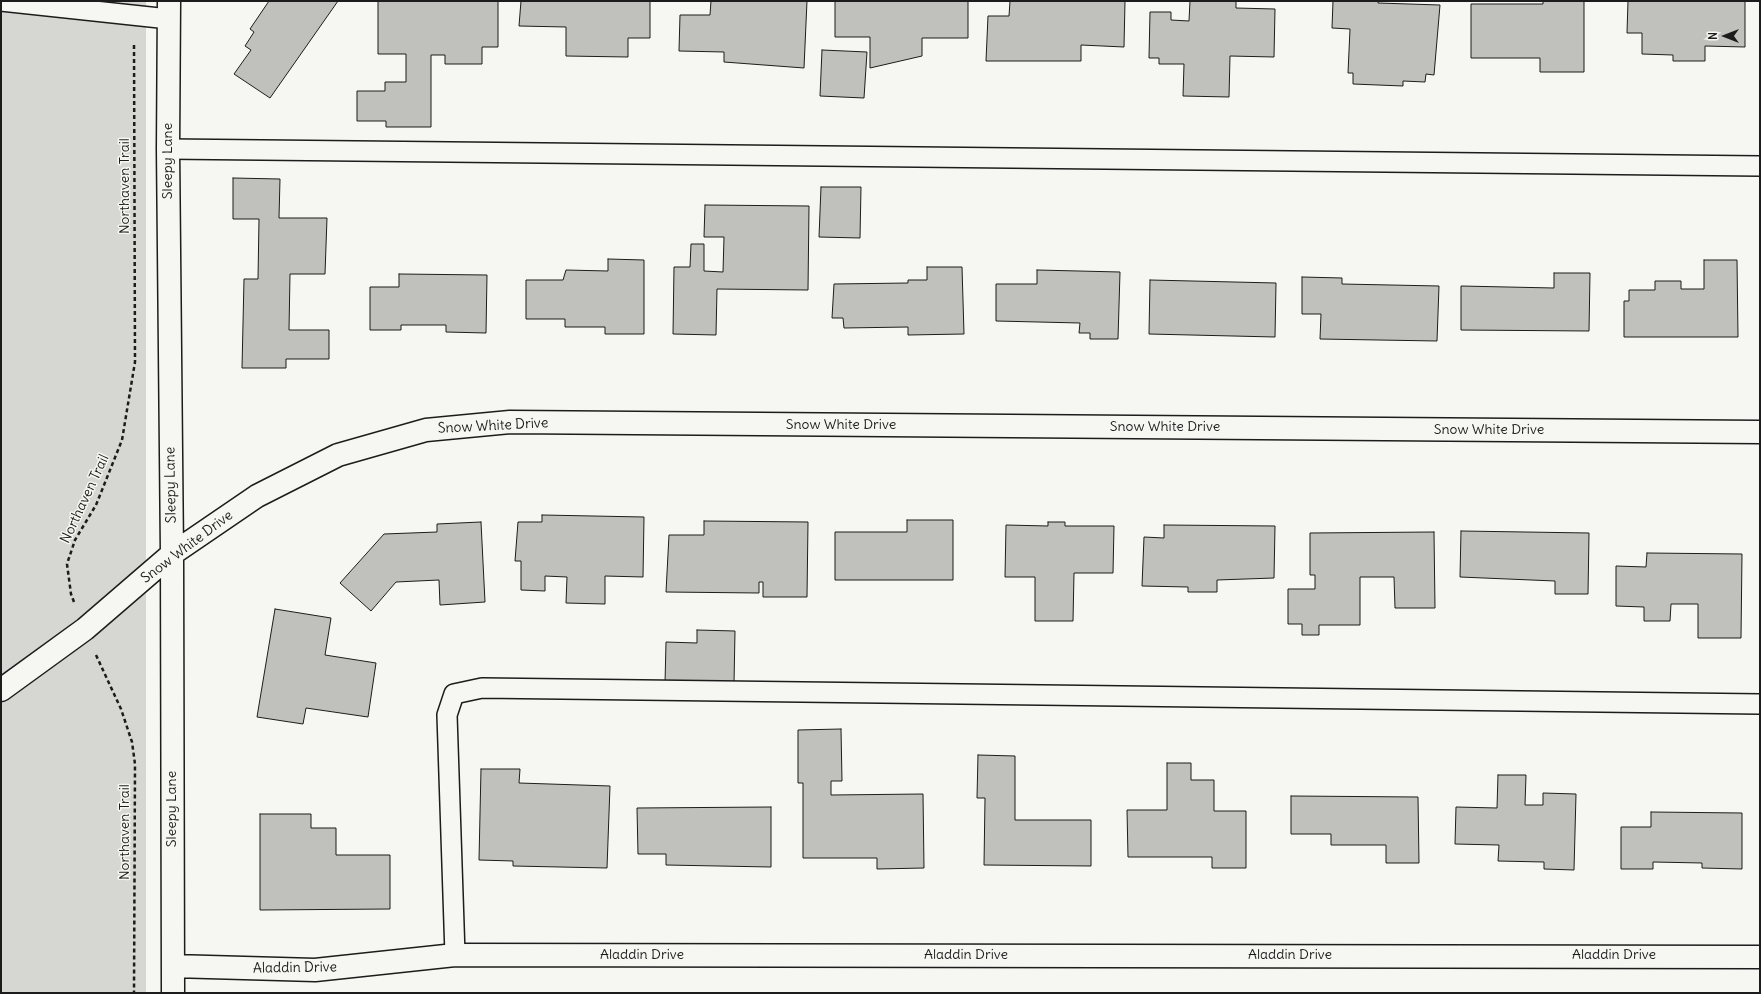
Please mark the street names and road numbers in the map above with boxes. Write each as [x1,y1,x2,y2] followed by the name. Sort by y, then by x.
[160,123,176,199] street label: Sleepy Lane
[117,138,133,234] street label: Northaven Trail
[437,415,549,437] street label: Snow White Drive
[786,417,896,433] street label: Snow White Drive
[1110,419,1220,435] street label: Snow White Drive
[1434,422,1544,438] street label: Snow White Drive
[162,447,180,523] street label: Sleepy Lane
[57,452,113,546] street label: Northaven Trail
[138,507,236,587] street label: Snow White Drive
[164,771,180,847] street label: Sleepy Lane
[117,784,133,880] street label: Northaven Trail
[600,947,684,963] street label: Aladdin Drive
[924,947,1008,963] street label: Aladdin Drive
[1248,947,1332,963] street label: Aladdin Drive
[1572,947,1656,963] street label: Aladdin Drive
[253,959,337,977] street label: Aladdin Drive

